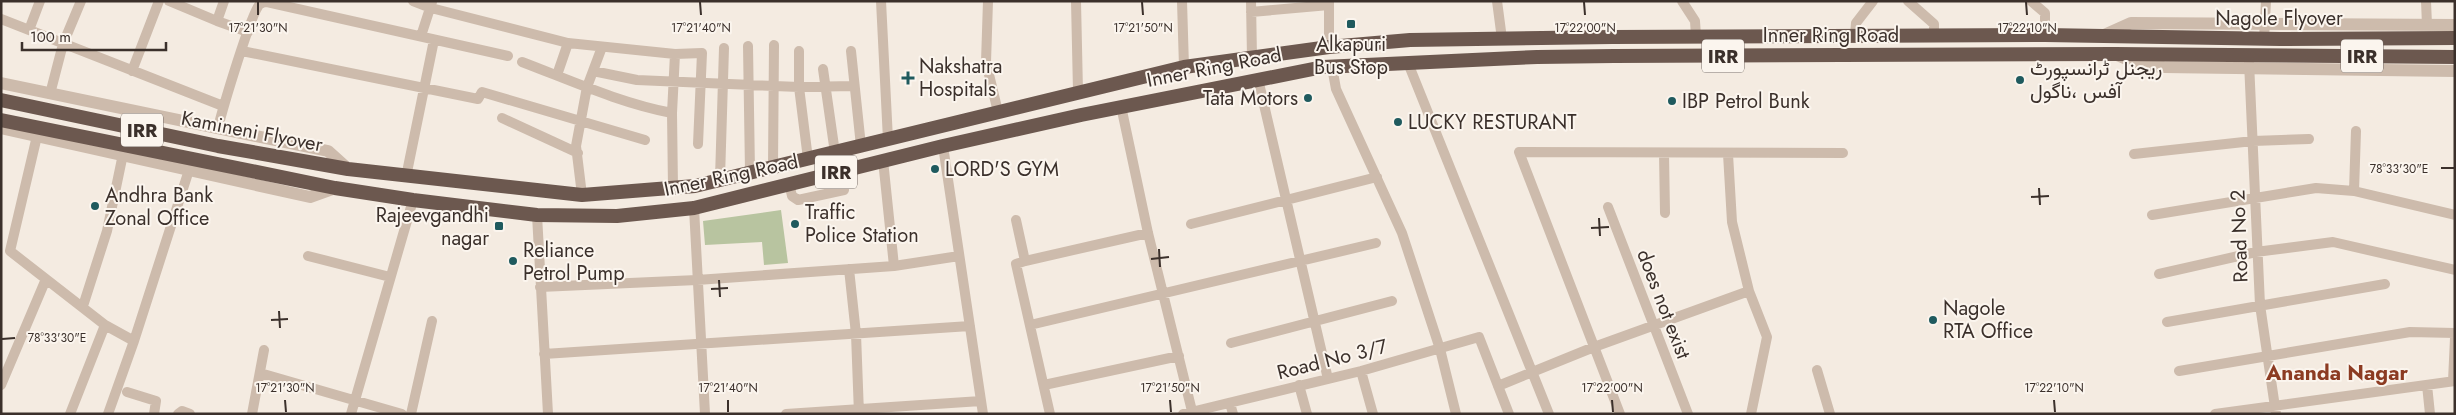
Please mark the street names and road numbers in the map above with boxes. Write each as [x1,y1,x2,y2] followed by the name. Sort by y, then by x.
[2215,4,2343,33] street label: Nagole Flyover
[1763,21,1899,50] street label: Inner Ring Road
[1144,40,1284,95] street label: Inner Ring Road
[1702,40,1744,72] road number: IRR
[2341,40,2383,72] road number: IRR
[179,104,325,159] street label: Kamineni Flyover
[121,114,163,146] road number: IRR
[661,147,801,204] street label: Inner Ring Road
[815,156,857,188] road number: IRR
[2223,189,2256,283] street label: Road No 2
[1629,245,1698,363] street label: does not exist
[1274,332,1391,387] street label: Road No 3/7

